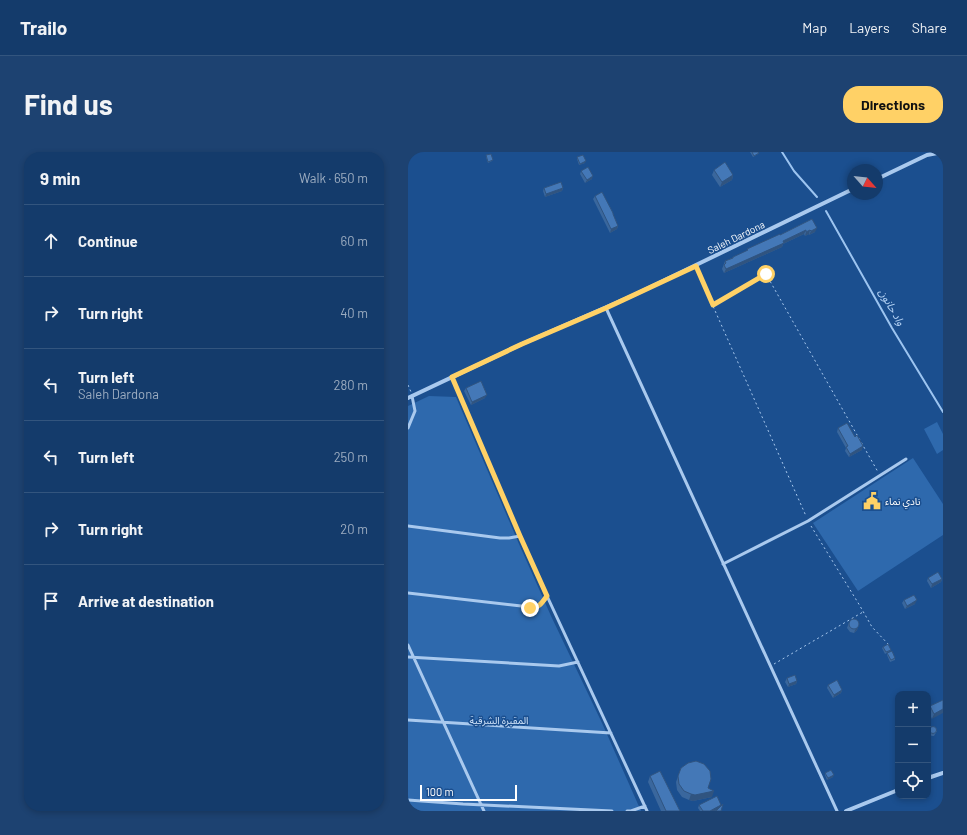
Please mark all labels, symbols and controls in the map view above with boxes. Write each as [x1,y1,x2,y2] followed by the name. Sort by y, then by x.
[20,16,67,39] text: Trailo
[802,19,827,36] text: Map
[849,19,890,36] text: Layers
[912,19,947,36] text: Share
[843,86,943,123] button: Directions
[24,87,113,121] text: Find us
[847,164,883,200] north arrow
[40,168,80,188] text: 9 min
[299,170,368,186] text: Walk · 650 m
[705,218,767,256] street label: Saleh Dardona
[40,230,62,252] icon: ahead
[78,232,138,250] text: Continue
[341,233,368,249] text: 60 m
[757,265,775,283] route start
[876,286,908,328] water label: واد حانون
[40,302,62,324] icon: right
[78,304,143,322] text: Turn right
[340,305,368,321] text: 40 m
[78,368,134,386] text: Turn left
[40,374,62,396] icon: left
[334,377,368,393] text: 280 m
[78,386,159,402] text: Saleh Dardona
[40,446,62,468] icon: left
[78,448,134,466] text: Turn left
[334,449,368,465] text: 250 m
[862,491,882,511] public building icon: نادي نماء
[885,495,921,509] place label: نادي نماء
[40,518,62,540] icon: right
[78,520,143,538] text: Turn right
[340,521,368,537] text: 20 m
[40,590,62,612] icon: arrive
[78,592,214,610] text: Arrive at destination
[521,599,539,617] route end
[895,691,931,799] map controls
[895,691,931,727] button: +
[470,714,528,727] park label: المقبرة الشرقية
[895,727,931,763] button: −
[895,763,931,799] button: locate
[420,783,517,802] scale bar
[426,785,454,798] text: 100 m

